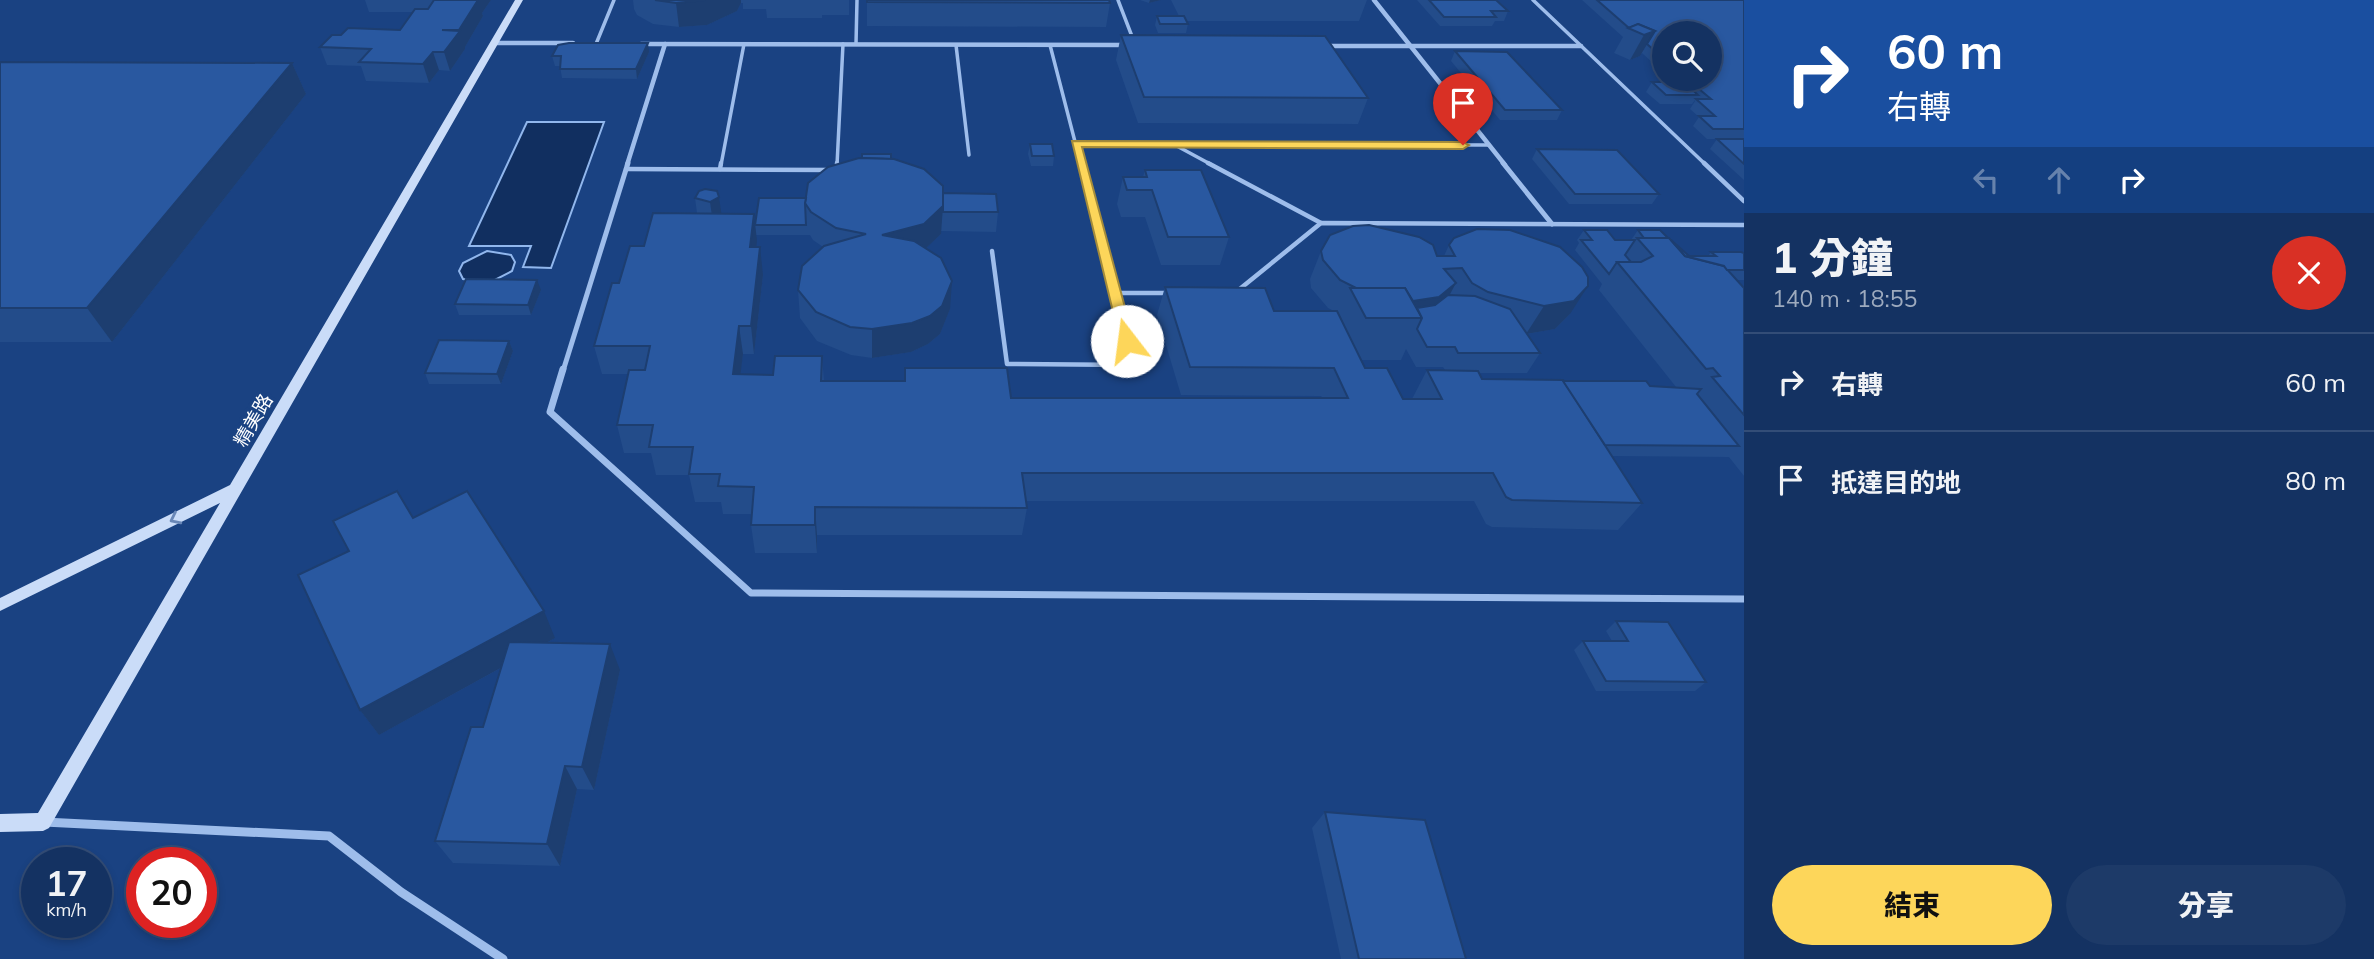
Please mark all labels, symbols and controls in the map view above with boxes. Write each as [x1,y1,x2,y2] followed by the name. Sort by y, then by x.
[1887,20,2003,81] text: 60 m
[1652,21,1722,91] map controls
[1652,21,1722,91] button: search
[1772,28,1863,119] icon: right
[1433,73,1493,145] pin
[1444,84,1482,122] icon: arrive
[1887,86,1951,126] text: 右轉
[1967,161,2005,199] icon: left
[2040,161,2078,199] icon: ahead
[2113,161,2151,199] icon: right
[1772,231,1893,284] text: 1 分鐘
[2272,236,2346,310] button: close
[1772,284,1917,313] text: 140 m · 18:55
[1090,304,1164,378] position arrow
[1772,363,1810,401] icon: right
[2285,366,2346,399] text: 60 m
[1831,368,1883,401] text: 右轉
[228,389,278,451] street label: 精美路
[1772,461,1810,499] icon: arrive
[2285,464,2346,497] text: 80 m
[1831,466,1961,499] text: 抵達目的地
[170,511,182,525] one-way arrow
[126,847,217,938] speed limit sign: 20
[45,861,88,905] text: 17
[1772,865,2052,945] button: 結束
[2066,865,2346,945] button: 分享
[46,898,87,921] text: km/h

